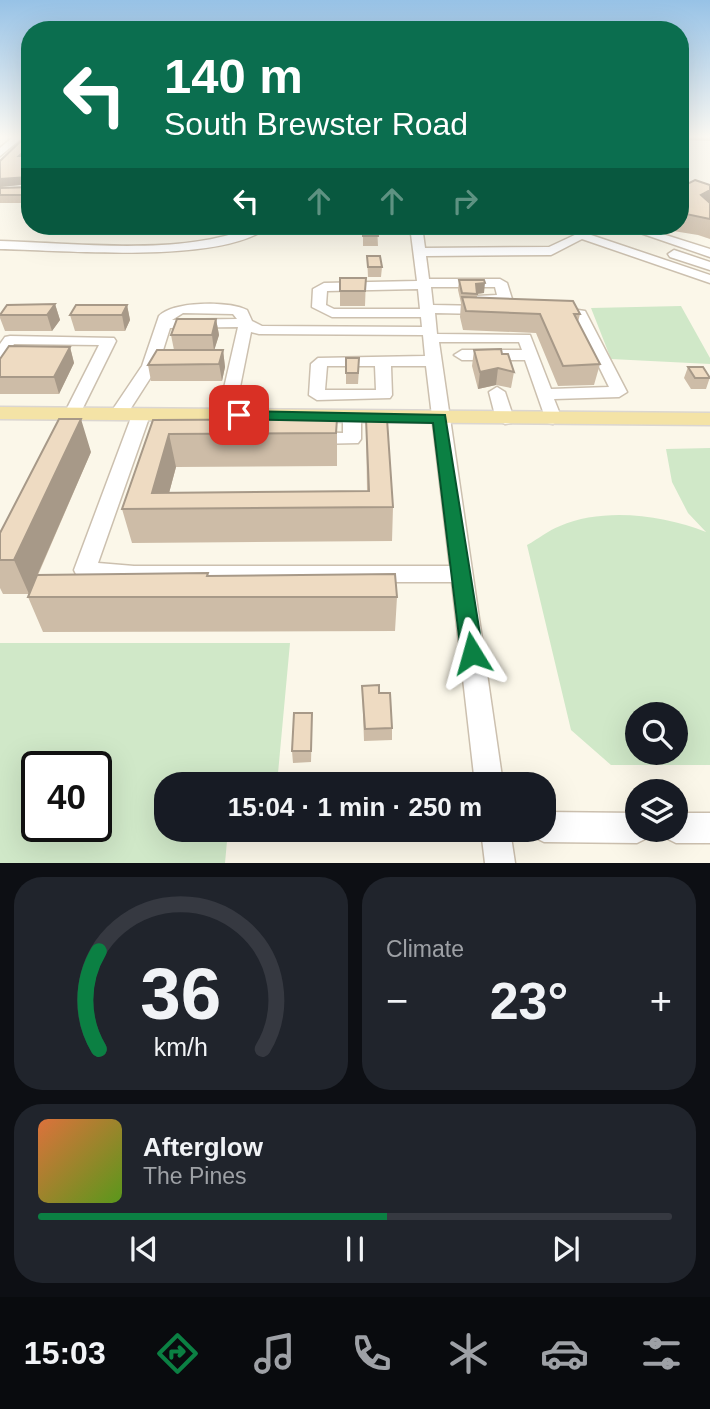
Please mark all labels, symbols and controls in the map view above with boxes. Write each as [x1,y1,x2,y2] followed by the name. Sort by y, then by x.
[49,49,140,140] icon: left
[164,49,303,103] text: 140 m
[164,106,468,142] text: South Brewster Road
[227,182,265,220] icon: left
[300,182,338,220] icon: ahead
[373,182,411,220] icon: ahead
[446,182,484,220] icon: right
[209,385,269,445] pin
[220,396,258,434] icon: arrive
[435,616,509,690] position arrow
[625,702,688,842] map controls
[625,702,688,765] button: search
[21,751,112,842] speed limit sign: 40
[625,779,688,842] button: layers
[228,792,482,822] text: 15:04 · 1 min · 250 m
[386,936,464,962] text: Climate
[141,954,221,1035] text: 36
[490,972,568,1030] text: 23°
[386,980,408,1022] text: −
[650,980,672,1022] text: +
[154,1033,208,1061] text: km/h
[143,1132,263,1162] text: Afterglow
[143,1163,247,1189] text: The Pines
[125,1230,163,1268] icon: previous
[336,1230,374,1268] icon: pause
[547,1230,585,1268] icon: next
[153,1329,202,1378] icon: directions
[250,1329,299,1378] icon: music
[347,1329,396,1378] icon: phone
[444,1329,493,1378] icon: climate
[540,1329,589,1378] icon: car
[637,1329,686,1378] icon: filters
[24,1335,106,1371] text: 15:03

